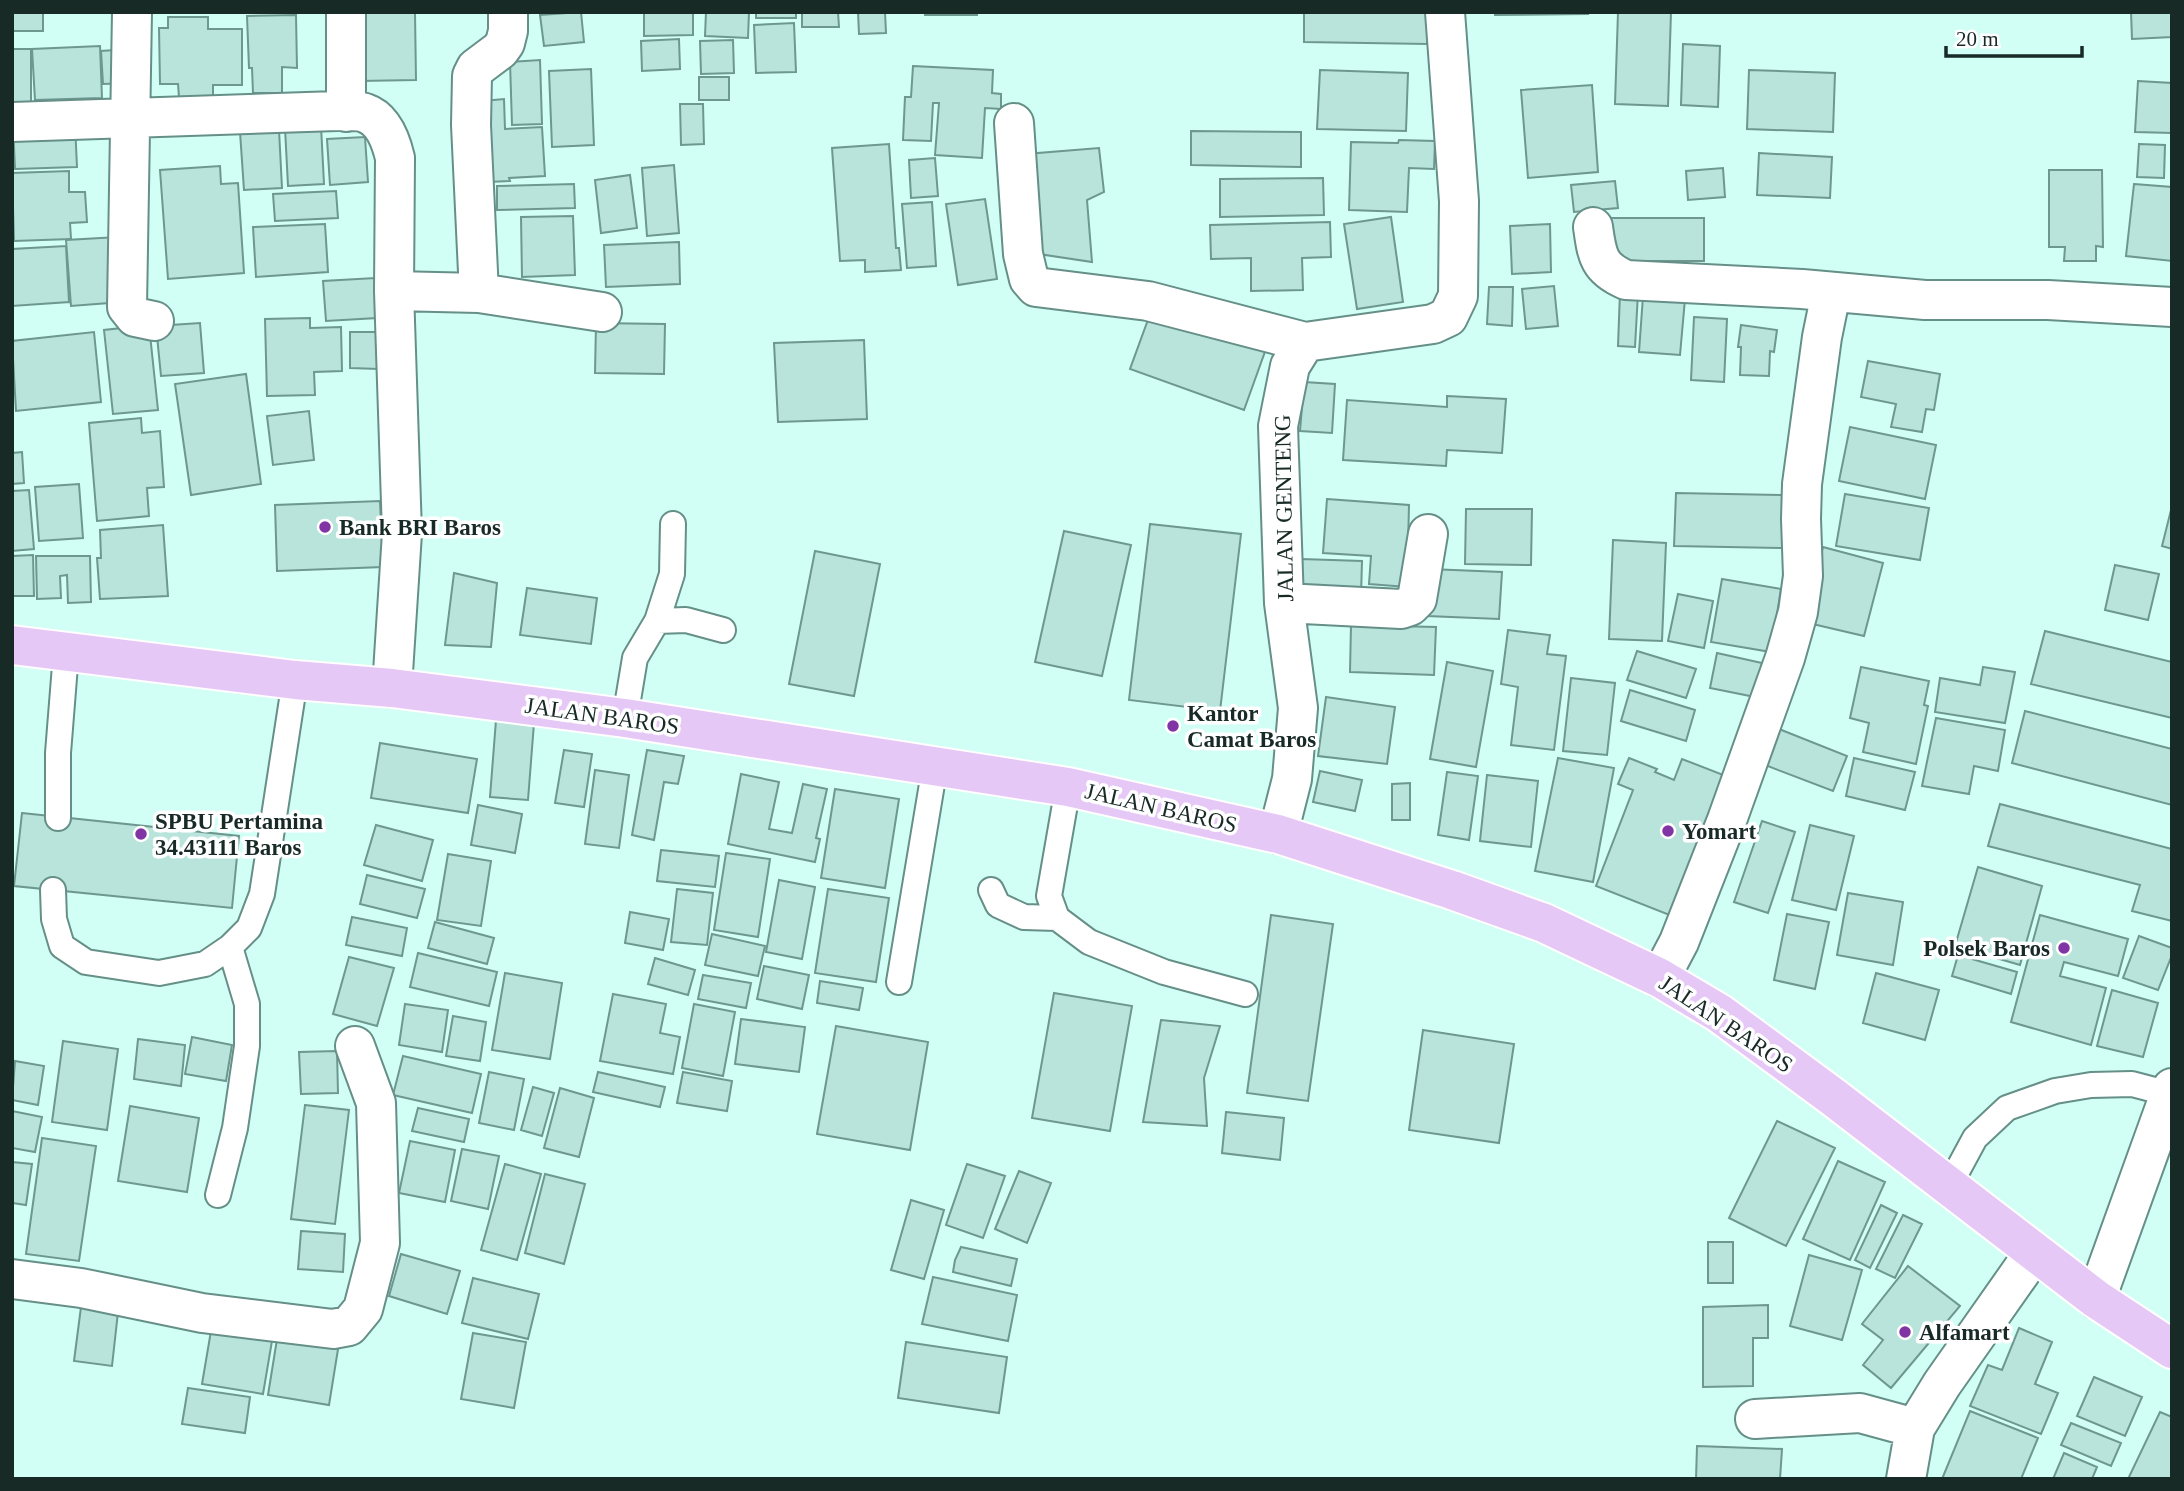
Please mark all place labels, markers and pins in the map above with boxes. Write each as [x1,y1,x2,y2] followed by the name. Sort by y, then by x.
[339,515,501,540] place label: Bank BRI Baros
[317,519,333,535] marker: Bank BRI Baros
[1187,701,1316,752] place label: Kantor Camat Baros
[1165,718,1181,734] marker: Kantor Camat Baros
[155,809,324,860] place label: SPBU Pertamina 34.43111 Baros
[1682,819,1756,844] place label: Yomart
[1660,823,1676,839] marker: Yomart
[133,826,149,842] marker: SPBU Pertamina 34.43111 Baros
[1923,936,2050,961] place label: Polsek Baros
[2056,940,2072,956] marker: Polsek Baros
[1919,1320,2010,1345] place label: Alfamart
[1897,1324,1913,1340] marker: Alfamart

